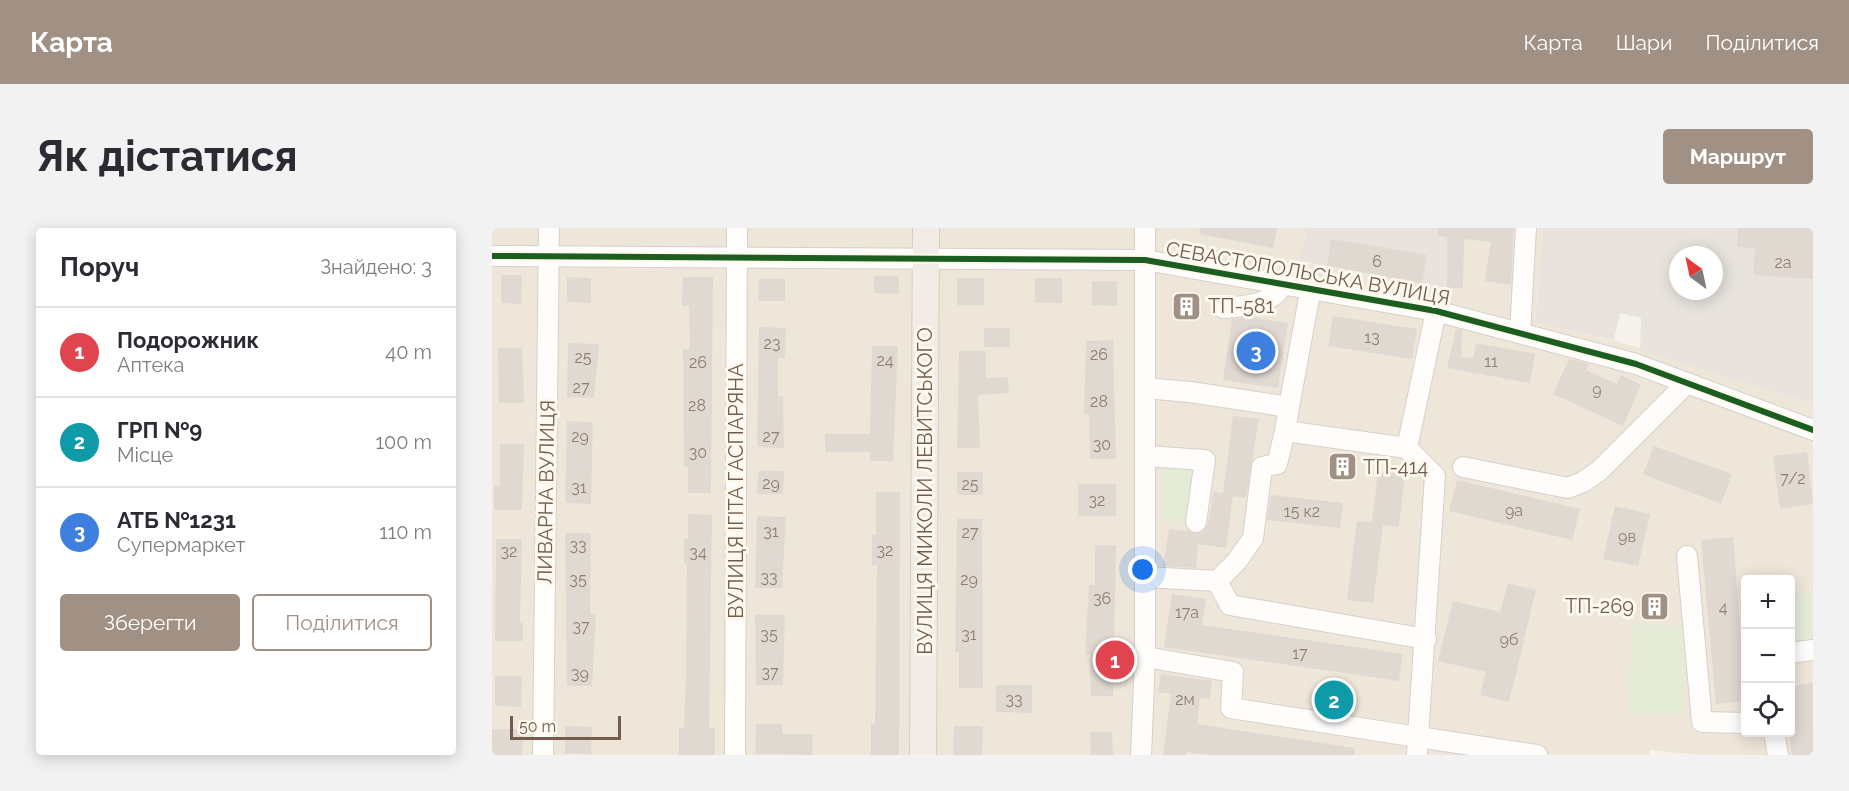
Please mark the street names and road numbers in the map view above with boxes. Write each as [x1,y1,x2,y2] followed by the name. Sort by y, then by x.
[1164,236,1452,310] street label: СЕВАСТОПОЛЬСЬКА ВУЛИЦЯ
[913,327,937,655] street label: ВУЛИЦЯ МИКОЛИ ЛЕВИТСЬКОГО
[724,363,748,619] street label: ВУЛИЦЯ ІГІТА ГАСПАРЯНА
[532,400,560,584] street label: ЛИВАРНА ВУЛИЦЯ

